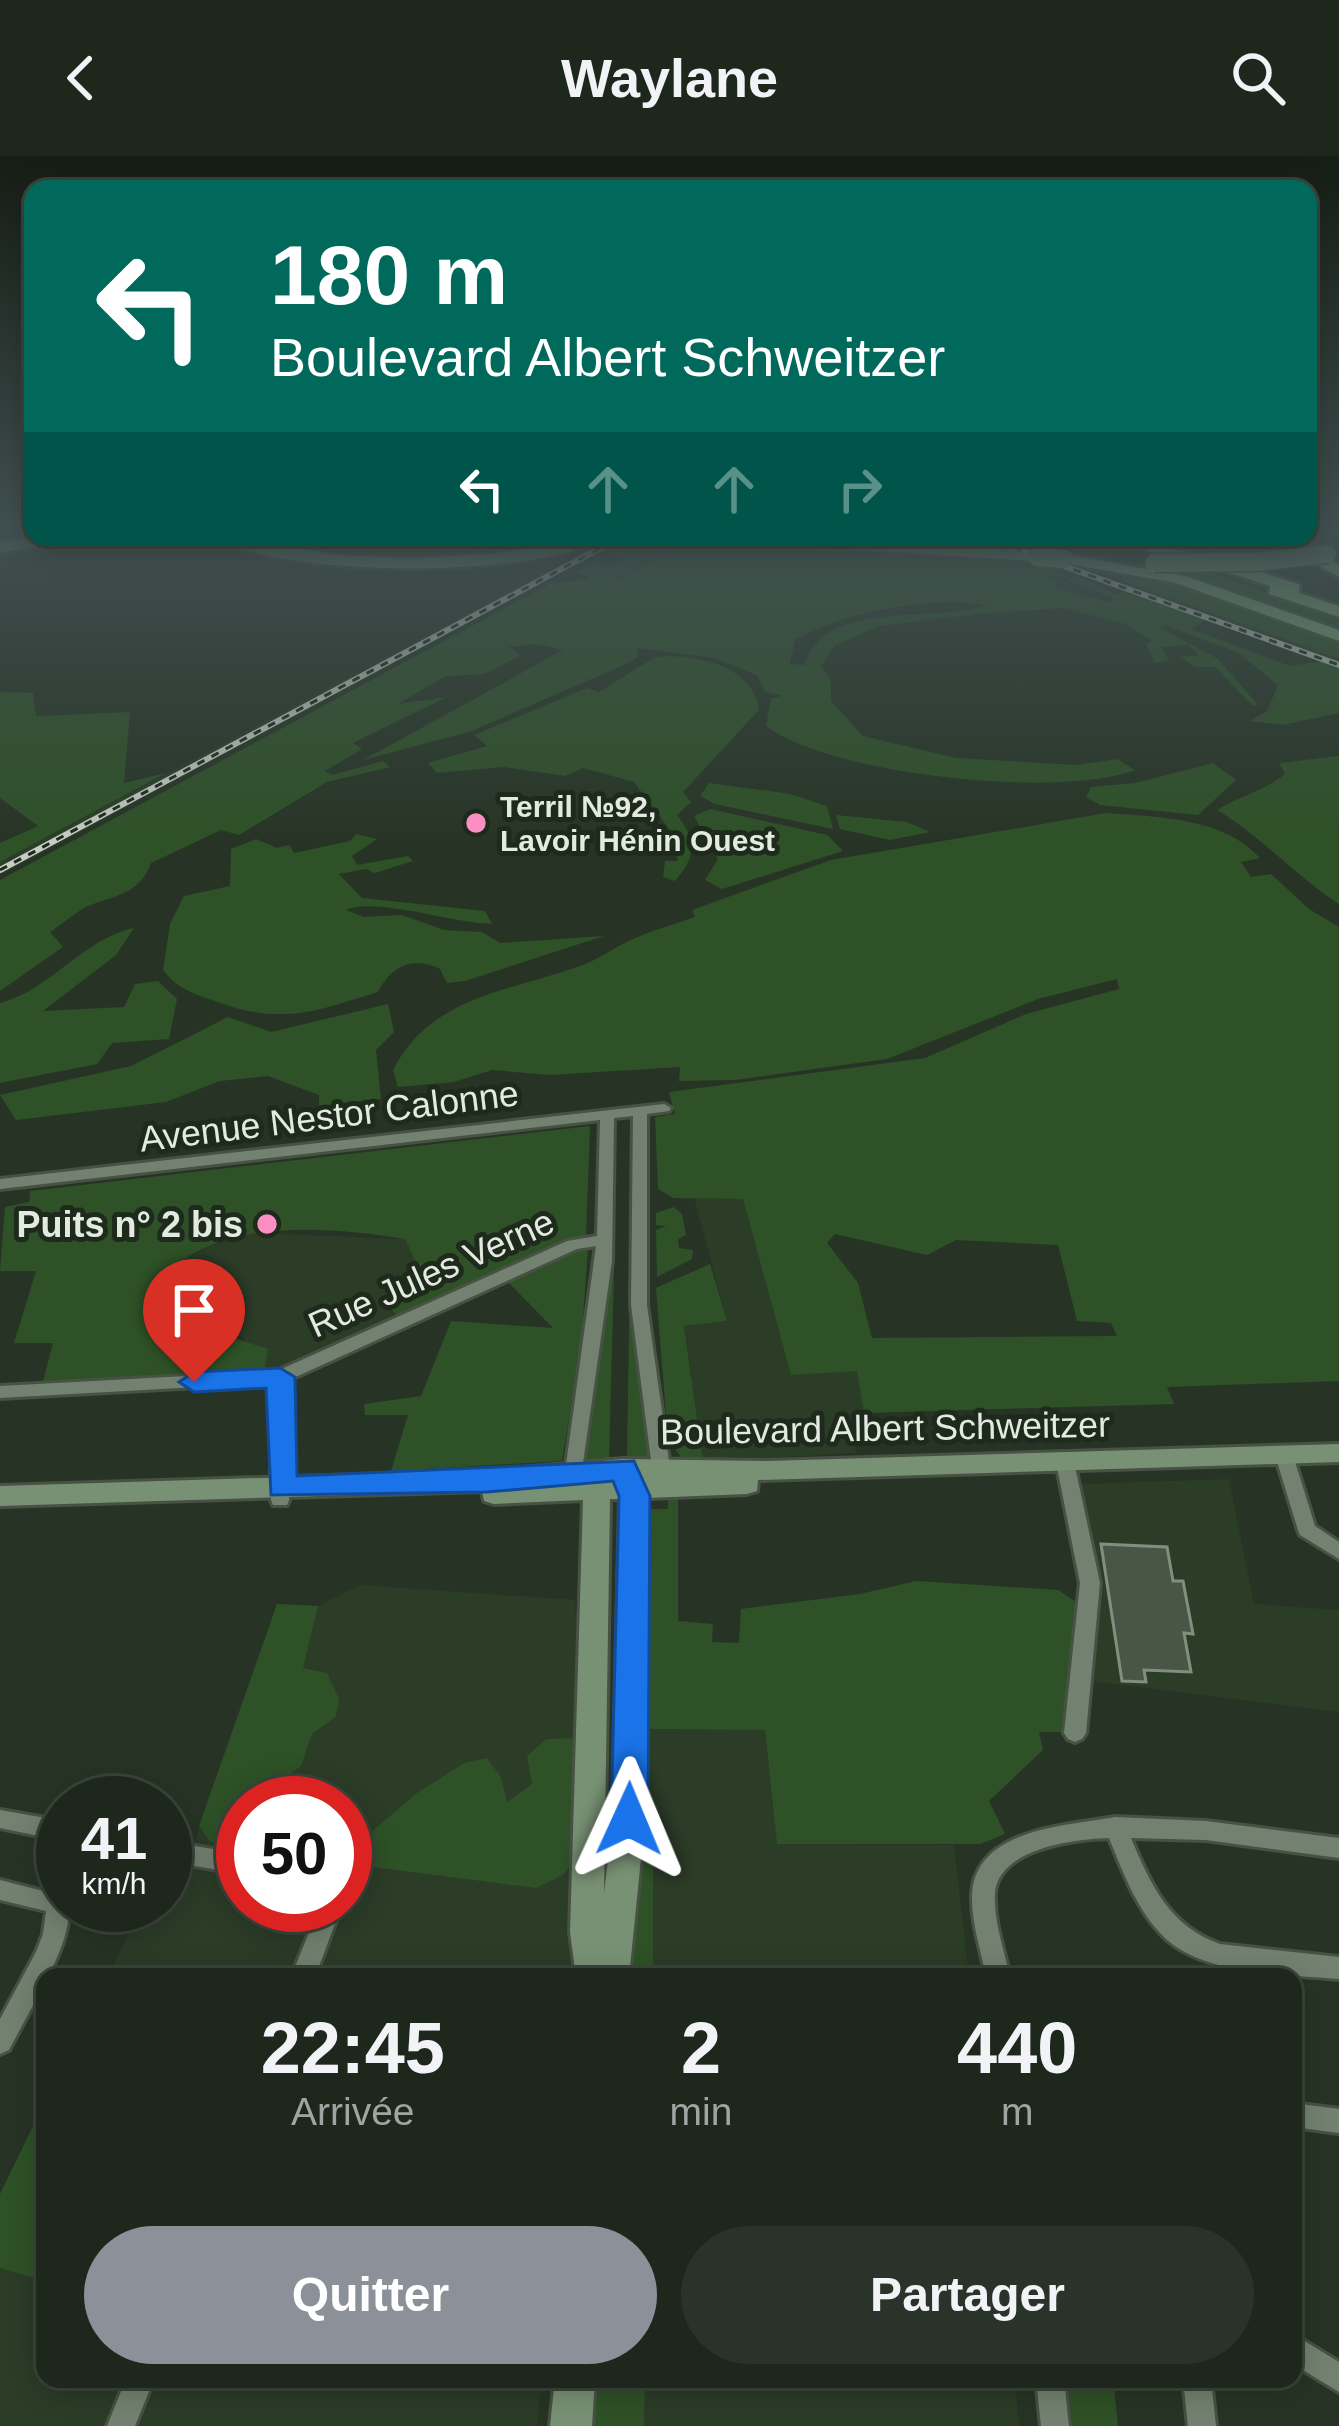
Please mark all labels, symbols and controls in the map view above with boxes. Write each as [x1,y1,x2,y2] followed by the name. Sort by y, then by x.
[48,45,114,111] icon: back
[1225,45,1291,111] icon: search
[561,48,778,108] text: Waylane
[72,228,228,384] icon: left
[270,228,508,322] text: 180 m
[270,327,945,387] text: Boulevard Albert Schweitzer
[449,456,515,522] icon: left
[575,456,641,522] icon: ahead
[701,456,767,522] icon: ahead
[827,456,893,522] icon: right
[500,790,775,857] place label: Terril №92, Lavoir Hénin Ouest
[463,810,489,836] marker: Terril №92, Lavoir Hénin Ouest
[137,1072,521,1160] street label: Avenue Nestor Calonne
[302,1201,560,1345] street label: Rue Jules Verne
[17,1204,243,1245] place label: Puits n° 2 bis
[254,1211,280,1237] marker: Puits n° 2 bis
[143,1259,245,1382] pin
[161,1277,227,1343] icon: arrive
[660,1404,1110,1452] street label: Boulevard Albert Schweitzer
[566,1756,692,1882] position arrow
[216,1776,372,1932] speed limit sign: 50
[81,1805,147,1872] text: 41
[81,1867,147,1900] text: km/h
[261,2008,445,2088] text: 22:45
[681,2008,721,2088] text: 2
[957,2008,1077,2088] text: 440
[291,2090,415,2133] text: Arrivée
[670,2090,732,2133] text: min
[1001,2090,1033,2133] text: m
[84,2226,657,2364] button: Quitter
[681,2226,1254,2364] button: Partager

